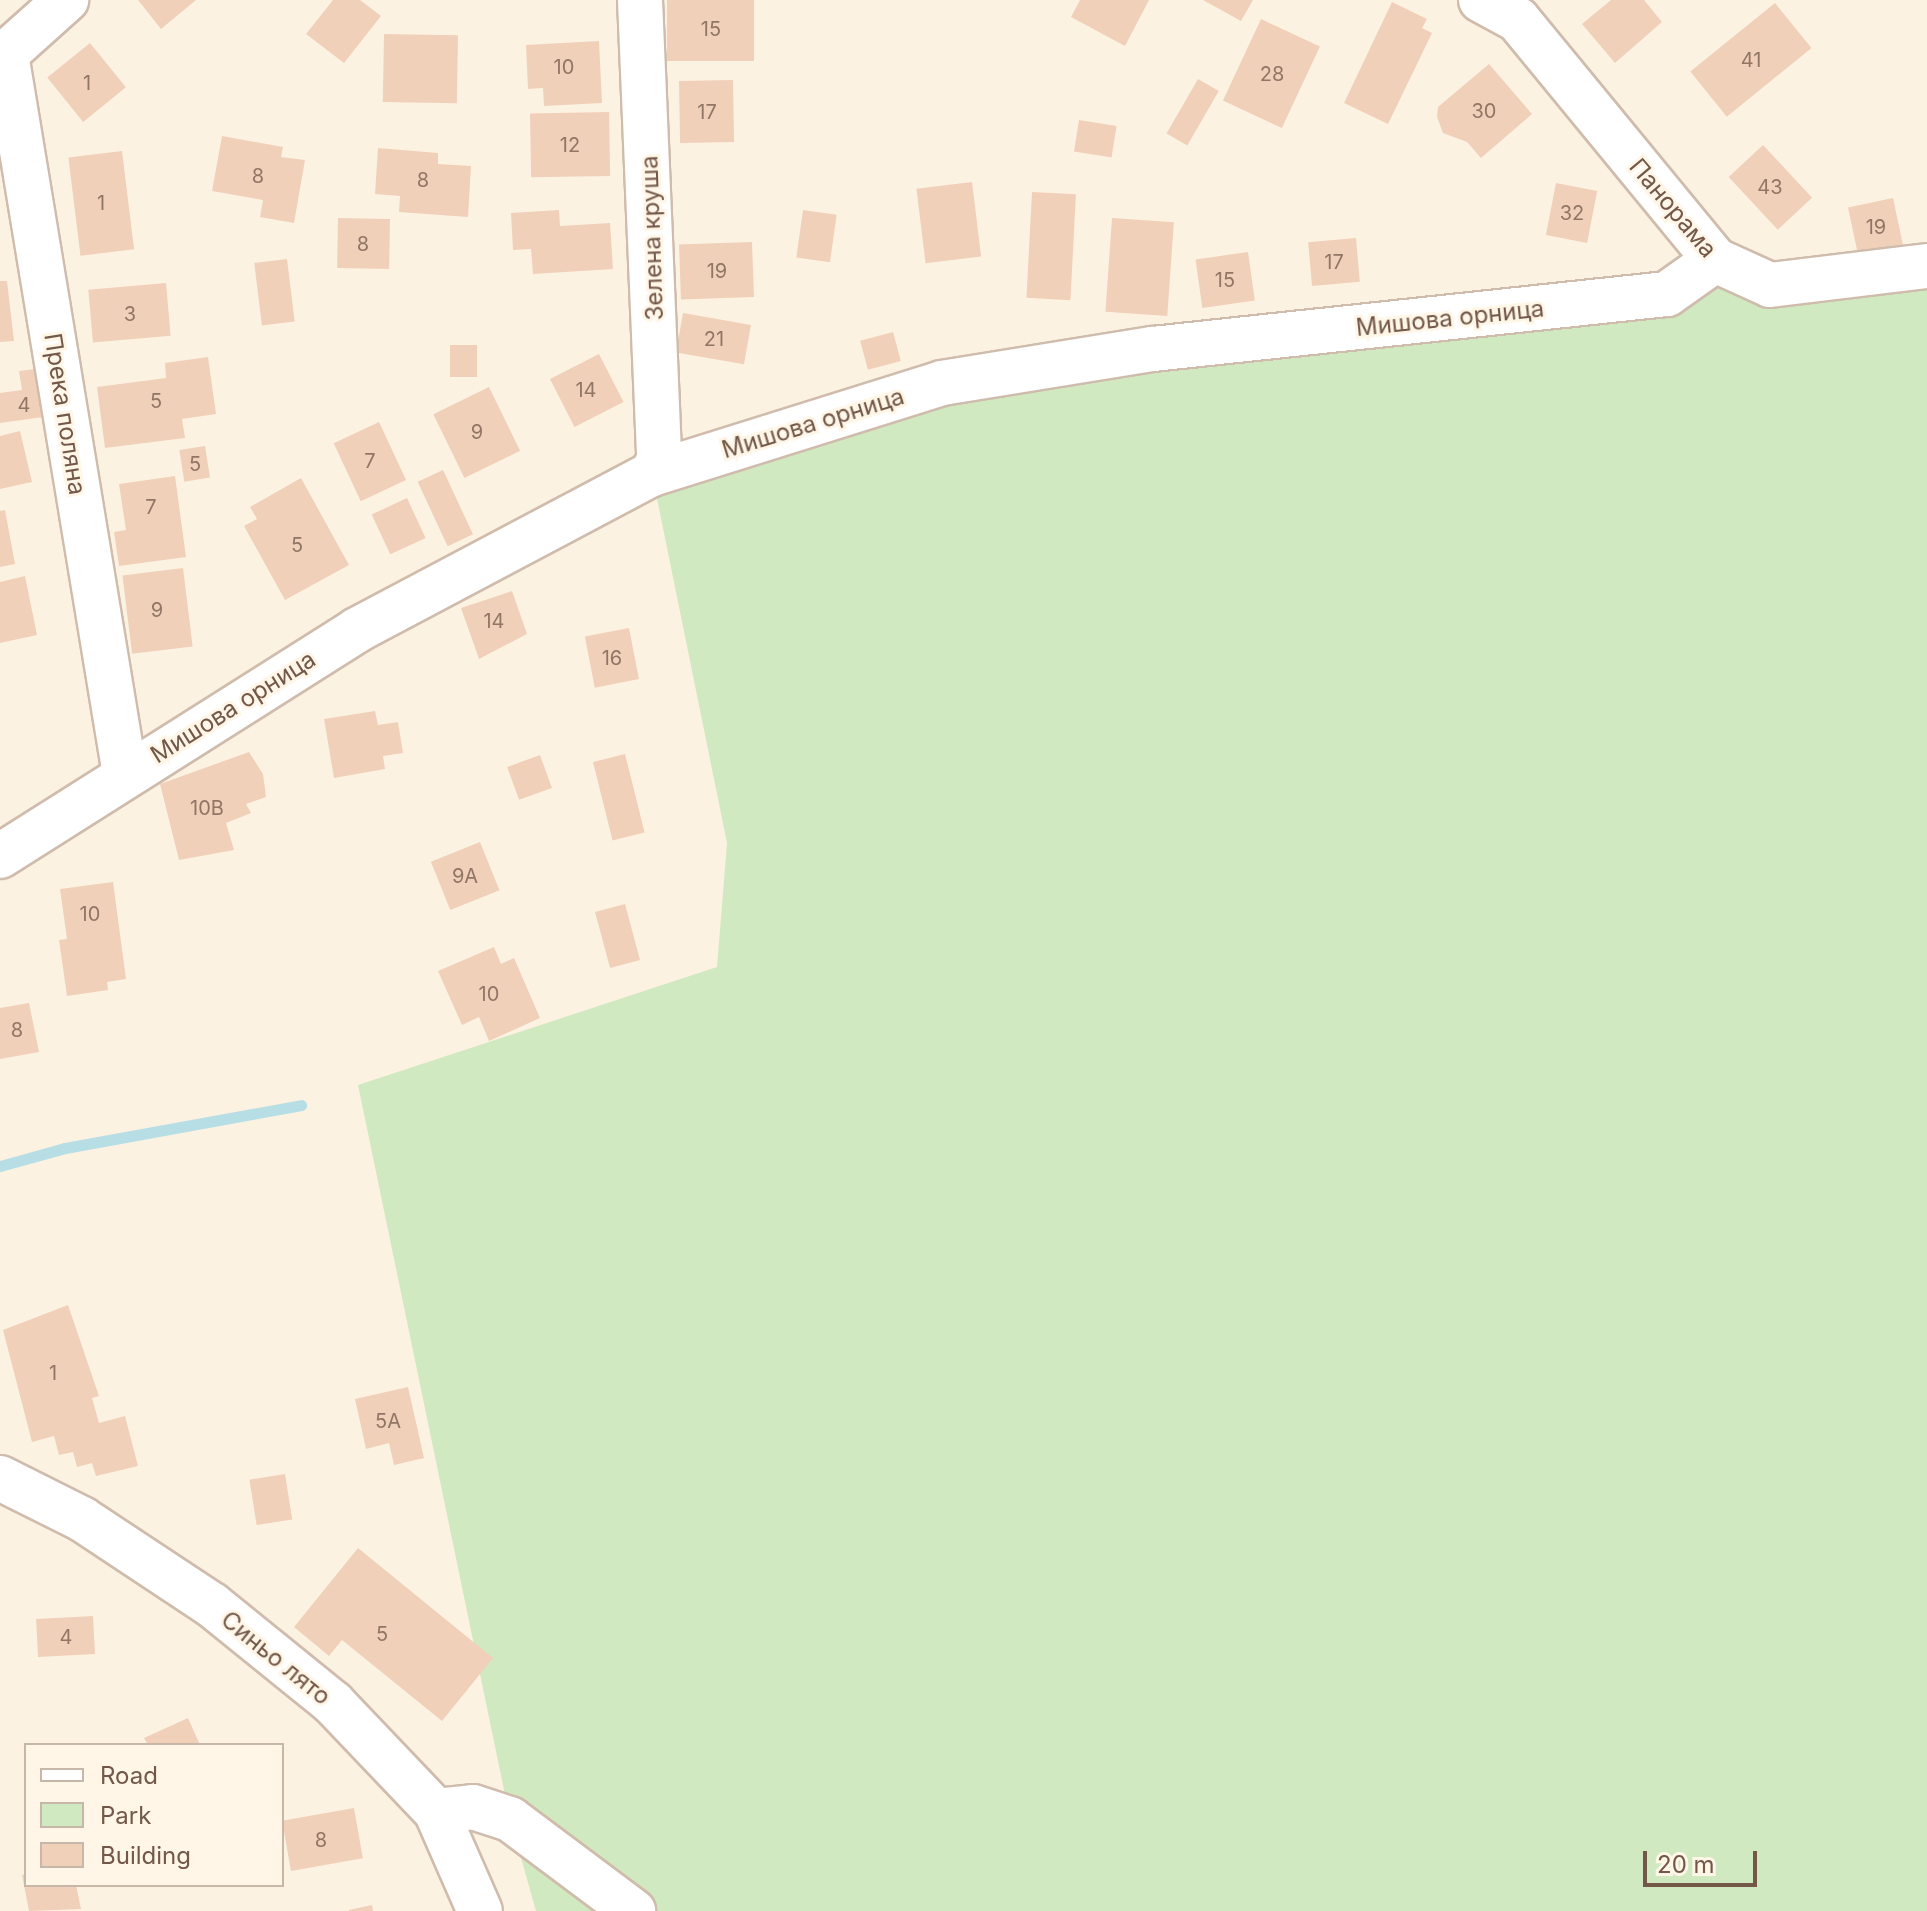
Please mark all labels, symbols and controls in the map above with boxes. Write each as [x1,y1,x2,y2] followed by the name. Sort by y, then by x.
[701,17,721,41] house number: 15
[1741,48,1761,72] house number: 41
[554,55,574,79] house number: 10
[1260,62,1284,86] house number: 28
[83,71,91,95] house number: 1
[1472,99,1496,123] house number: 30
[697,100,717,124] house number: 17
[560,133,580,157] house number: 12
[1623,153,1723,263] street label: Панорама
[635,155,669,321] street label: Зелена круша
[252,164,264,188] house number: 8
[417,168,429,192] house number: 8
[1757,175,1783,199] house number: 43
[97,191,105,215] house number: 1
[1560,201,1584,225] house number: 32
[1866,215,1886,239] house number: 19
[357,232,369,256] house number: 8
[1324,250,1344,274] house number: 17
[707,259,727,283] house number: 19
[1215,268,1235,292] house number: 15
[1354,294,1546,342] street label: Мишова орница
[124,302,136,326] house number: 3
[704,327,724,351] house number: 21
[38,331,92,497] street label: Прека поляна
[575,378,597,402] house number: 14
[718,382,908,464] street label: Мишова орница
[150,389,162,413] house number: 5
[18,393,30,417] house number: 4
[471,420,483,444] house number: 9
[364,449,376,473] house number: 7
[189,452,201,476] house number: 5
[145,495,157,519] house number: 7
[291,533,303,557] house number: 5
[151,598,163,622] house number: 9
[483,609,505,633] house number: 14
[145,645,321,769] street label: Мишова орница
[602,646,622,670] house number: 16
[190,796,224,820] house number: 10В
[452,864,478,888] house number: 9А
[80,902,100,926] house number: 10
[479,982,499,1006] house number: 10
[11,1018,23,1042] house number: 8
[49,1361,57,1385] house number: 1
[375,1409,401,1433] house number: 5А
[215,1605,337,1711] street label: Синьо лято
[376,1622,388,1646] house number: 5
[60,1625,72,1649] house number: 4
[24,1743,284,1887] legend
[100,1761,158,1790] text: Road
[100,1801,151,1830] text: Park
[315,1828,327,1852] house number: 8
[1647,1835,1761,1885] scale bar
[100,1841,191,1870] text: Building
[1657,1850,1715,1879] text: 20 m

